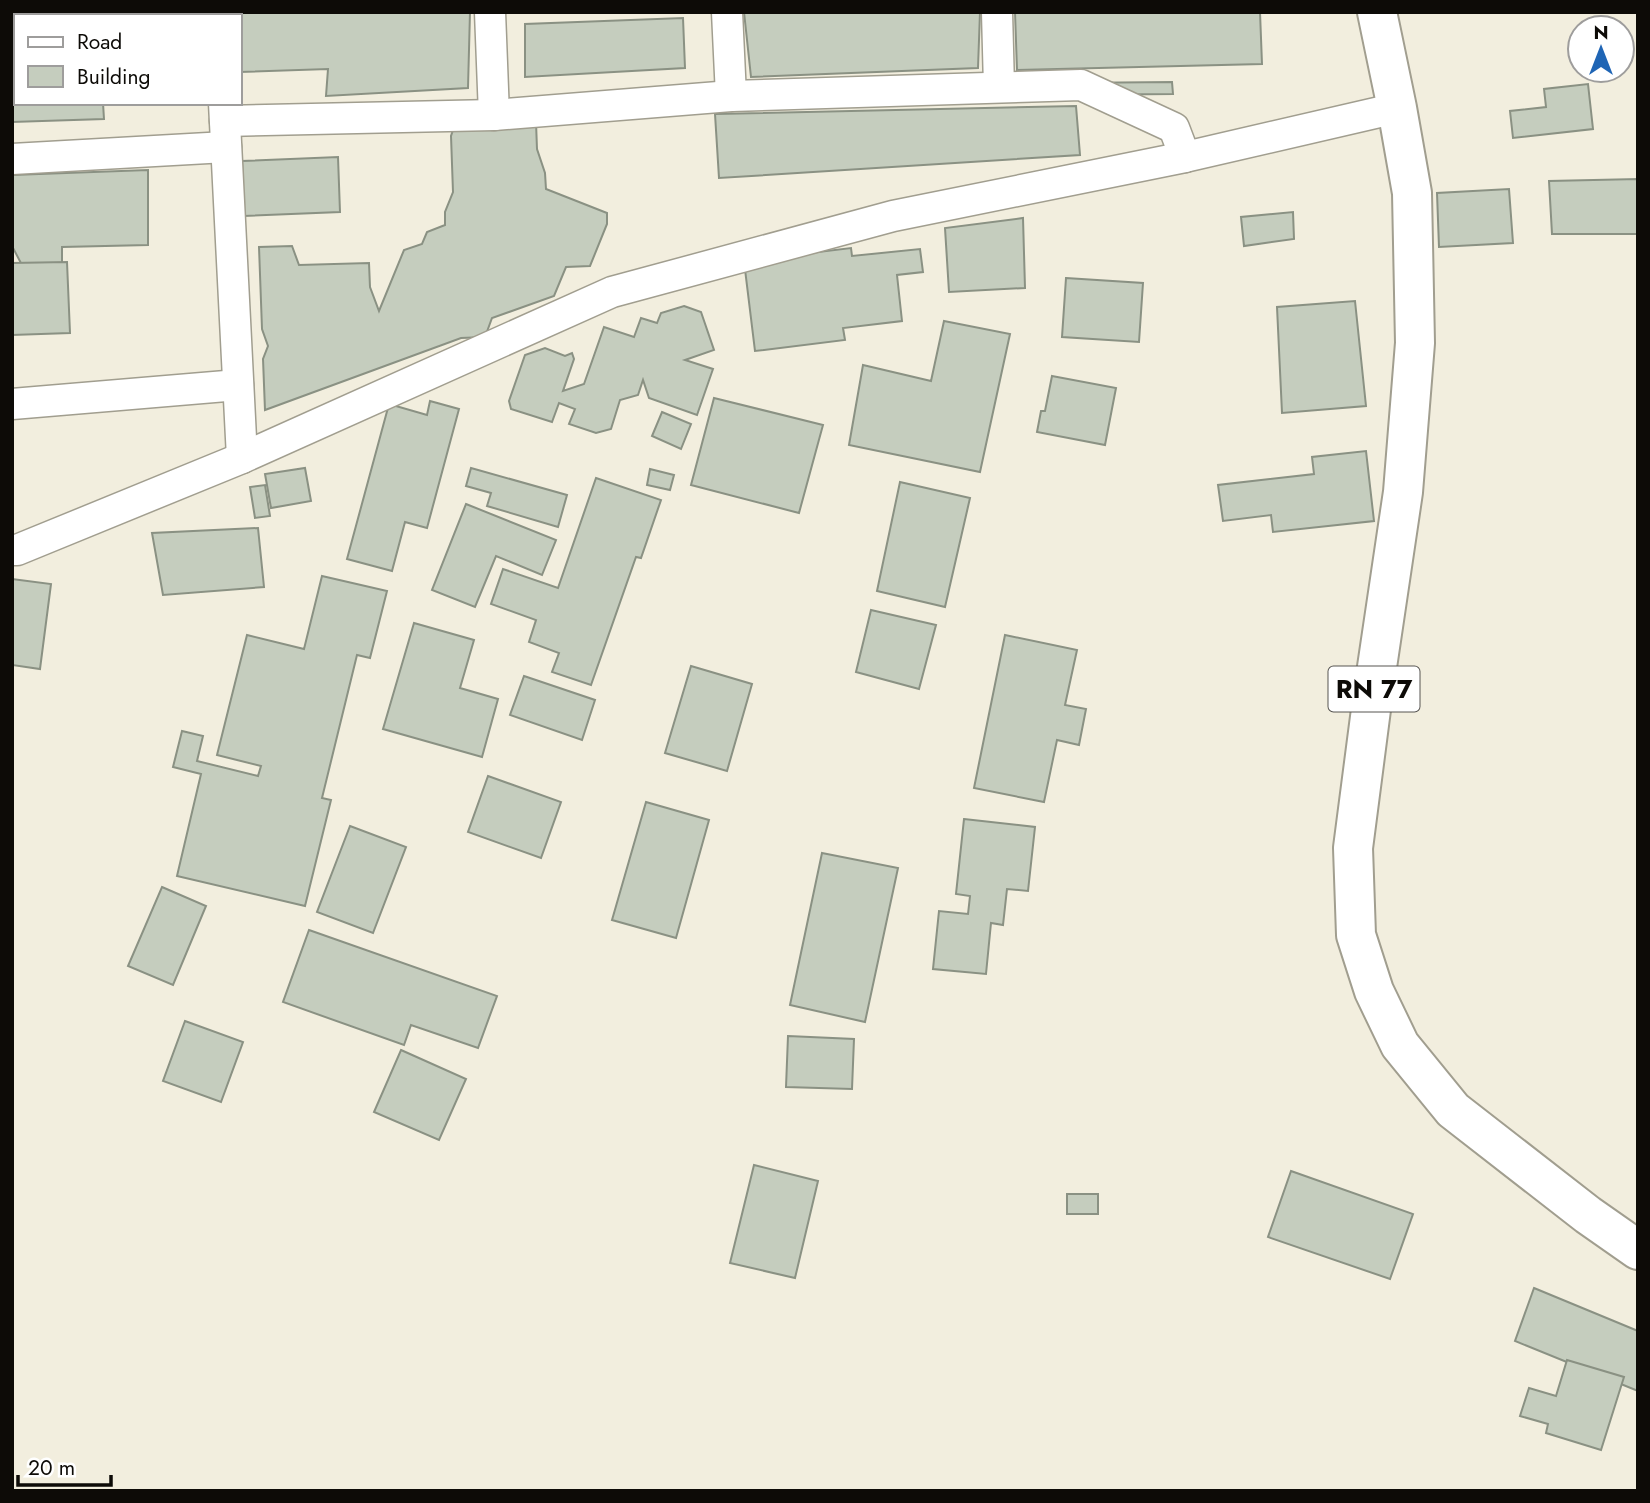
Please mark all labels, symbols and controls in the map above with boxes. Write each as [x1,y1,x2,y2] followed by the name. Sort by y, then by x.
[14,14,242,105] legend
[1566,14,1636,84] north arrow
[1593,19,1609,46] text: N
[77,27,122,57] text: Road
[77,62,150,92] text: Building
[1328,666,1420,712] road number: RN 77
[18,1444,110,1488] scale bar
[28,1453,75,1483] text: 20 m

